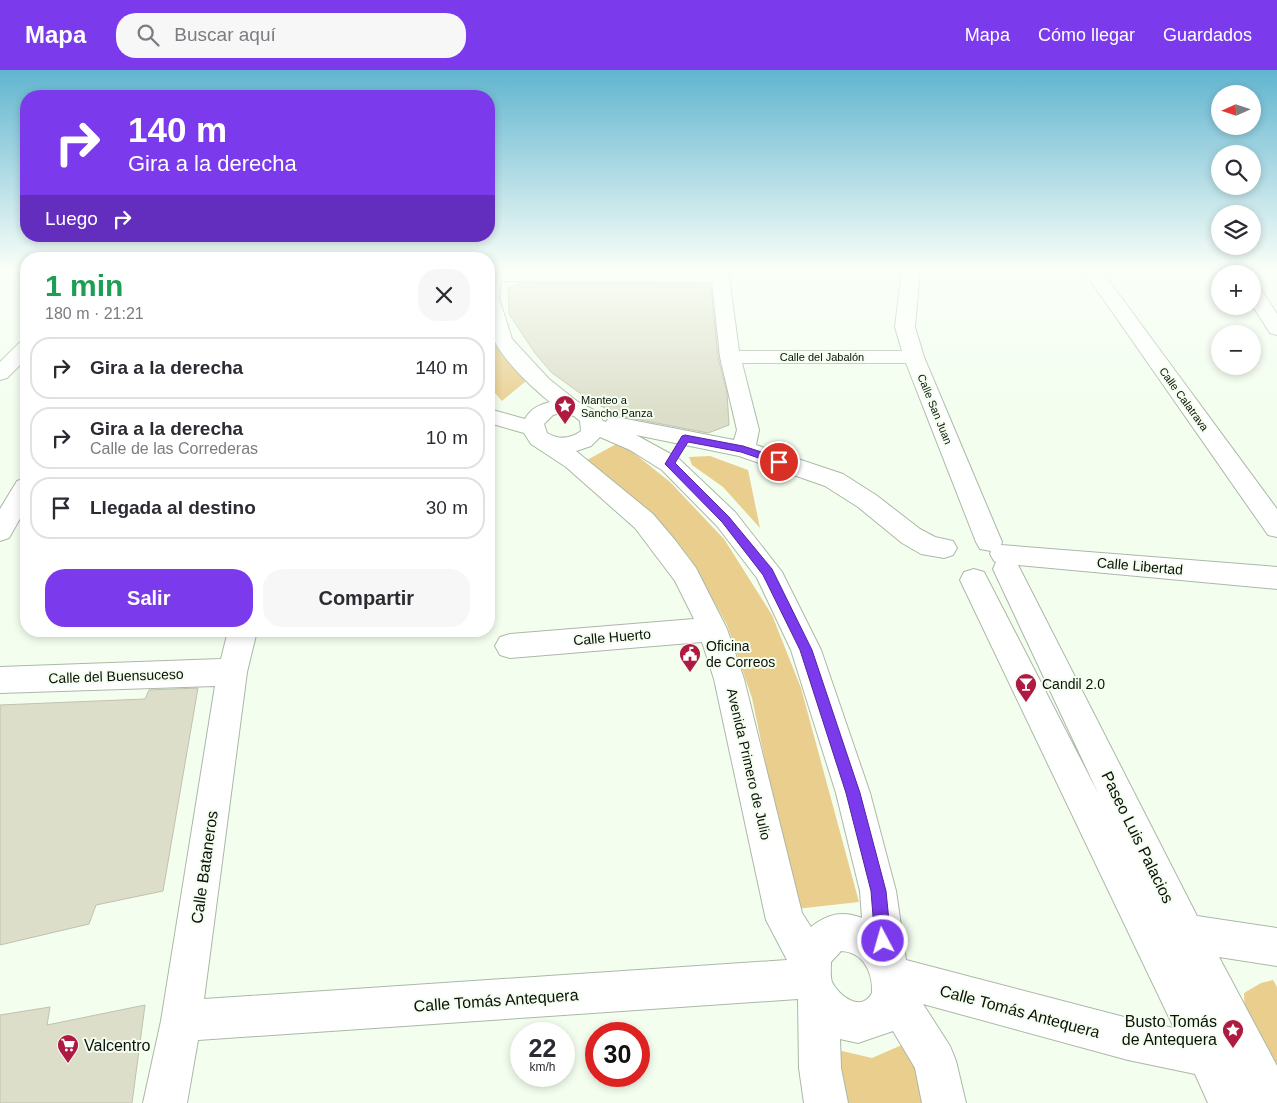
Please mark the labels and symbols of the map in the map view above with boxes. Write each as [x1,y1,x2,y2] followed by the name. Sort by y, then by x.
[1211,85,1261,135] north arrow
[780,351,864,363] street label: Calle del Jabalón
[1157,365,1211,434] street label: Calle Calatrava
[915,372,955,446] street label: Calle San Juan
[553,394,577,425] place icon: Manteo a Sancho Panza
[581,394,653,419] place label: Manteo a Sancho Panza
[758,441,800,483] pin
[1096,554,1184,578] street label: Calle Libertad
[573,626,652,648] street label: Calle Huerto
[706,638,775,670] place label: Oficina de Correos
[678,642,702,673] public building icon: Oficina de Correos
[48,666,184,686] street label: Calle del Buensuceso
[1014,672,1038,703] bar icon: Candil 2.0
[1042,676,1105,692] place label: Candil 2.0
[724,686,774,842] street label: Avenida Primero de Julio
[1098,769,1177,906] street label: Paseo Luis Palacios
[188,810,221,925] street label: Calle Bataneros
[856,914,908,966] position arrow
[938,982,1102,1041] street label: Calle Tomás Antequera
[413,986,579,1015] street label: Calle Tomás Antequera
[1122,1013,1217,1048] place label: Busto Tomás de Antequera
[1221,1018,1245,1049] place icon: Busto Tomás de Antequera
[585,1022,650,1087] speed limit sign: 30
[56,1033,80,1064] supermarket icon: Valcentro
[84,1037,151,1054] place label: Valcentro

